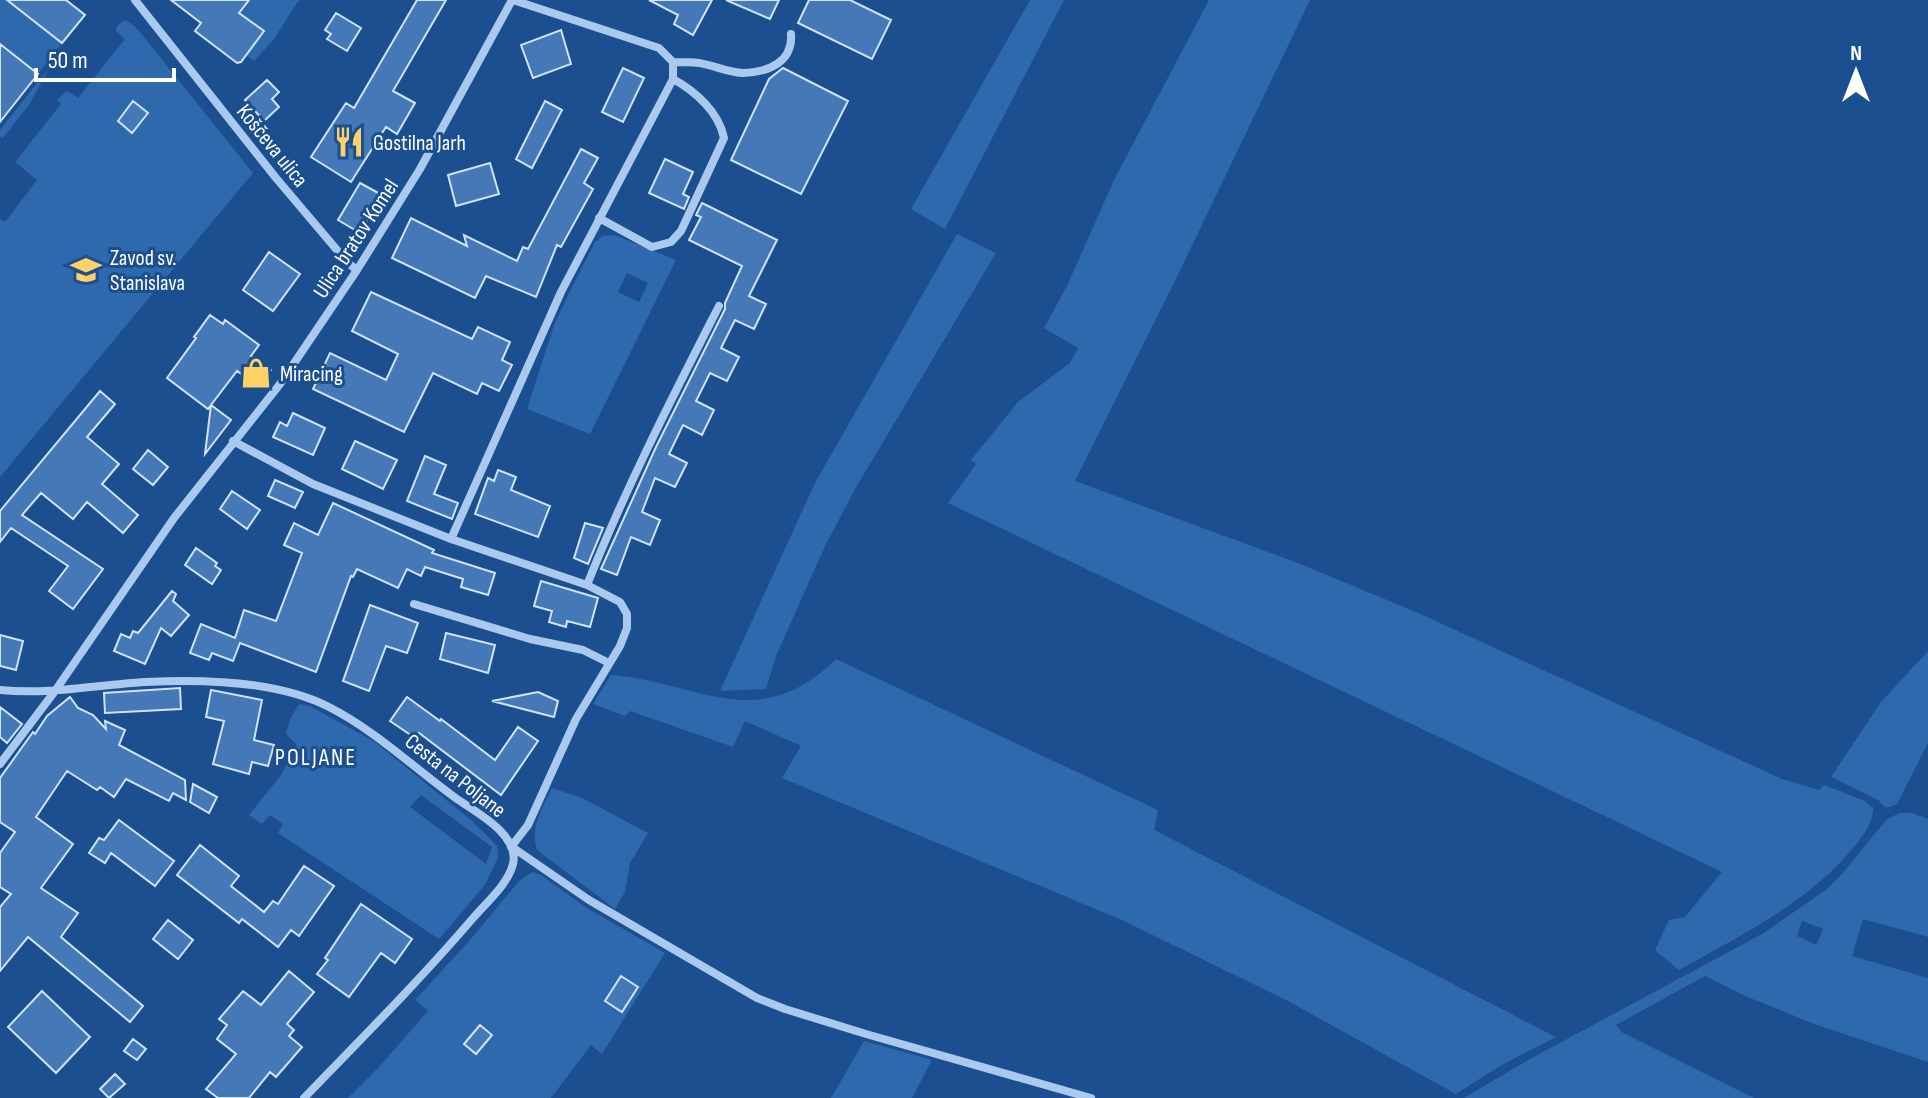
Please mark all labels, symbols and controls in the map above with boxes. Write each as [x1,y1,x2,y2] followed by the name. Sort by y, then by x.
[36,32,174,82] scale bar
[1816,32,1896,112] north arrow
[1850,40,1862,67] text: N
[48,46,88,75] text: 50 m
[230,99,313,193] street label: Koščeva ulica
[332,125,366,159] restaurant icon: Gostilna Jarh
[373,130,466,157] place label: Gostilna Jarh
[308,174,405,304] street label: Ulica bratov Komel
[110,245,185,297] place label: Zavod sv. Stanislava
[69,253,103,287] school or university icon: Zavod sv. Stanislava
[239,356,273,390] shop icon: Miracing
[280,361,343,388] place label: Miracing
[399,728,511,824] street label: Cesta na Poljane
[275,743,357,772] district label: POLJANE

